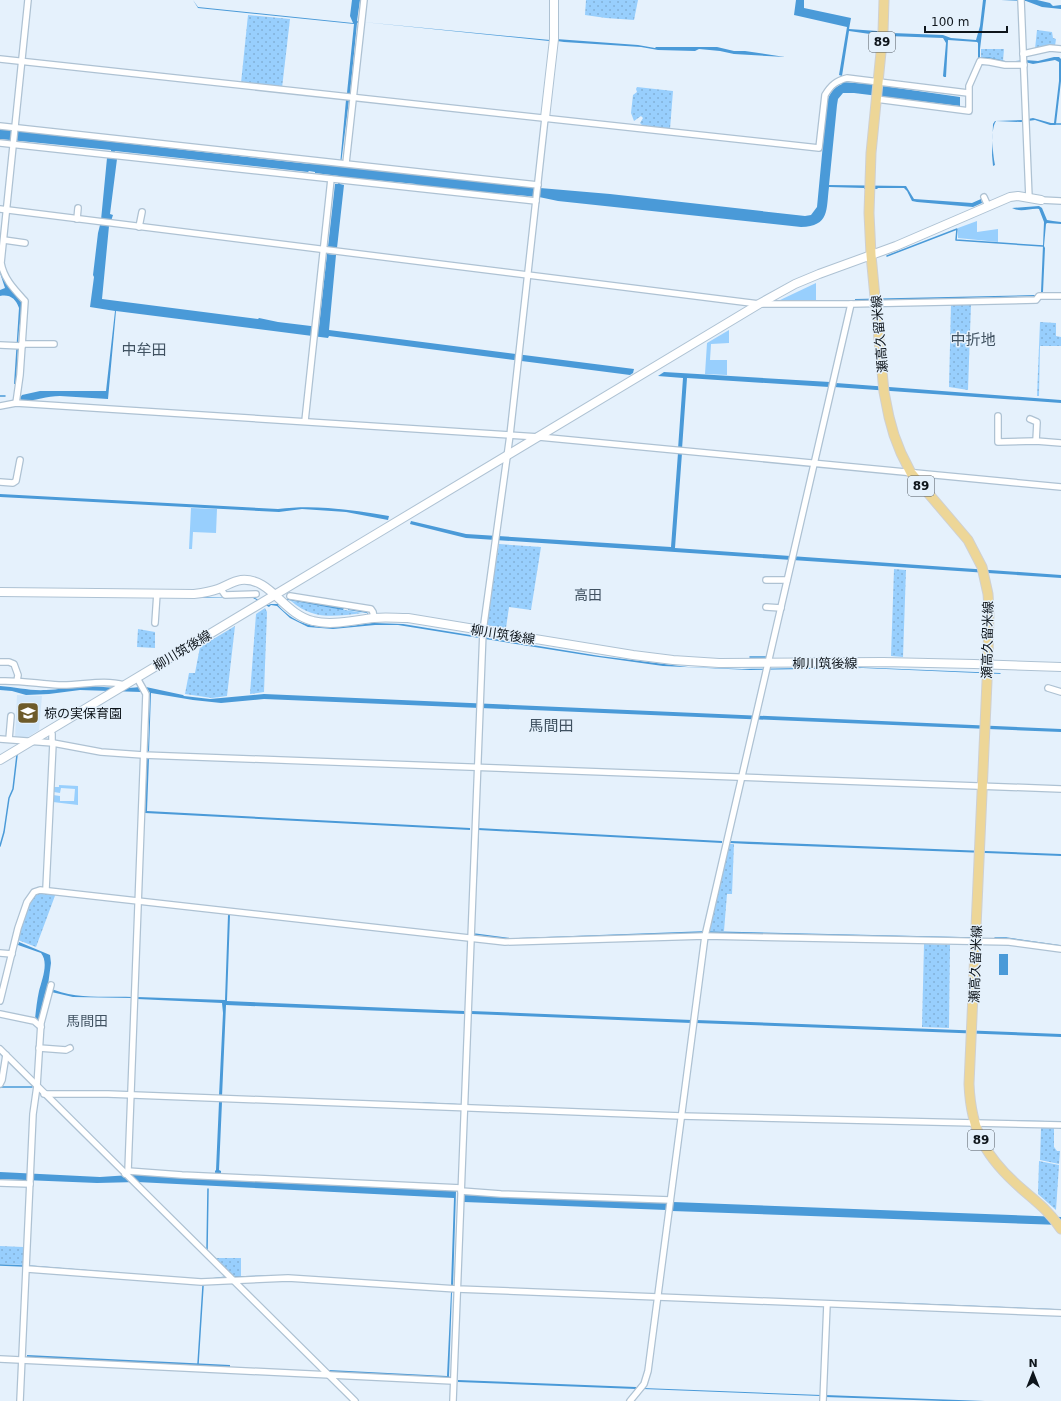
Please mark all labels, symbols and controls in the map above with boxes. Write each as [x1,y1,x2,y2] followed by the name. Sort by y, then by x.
[925,8,1007,34] scale bar
[931,15,969,29] text: 100 m
[869,32,895,52] road number: 89
[869,294,890,373] street label: 瀬高久留米線
[950,331,996,349] district label: 中折地
[121,341,167,359] district label: 中牟田
[908,476,934,496] road number: 89
[574,587,602,603] district label: 高田
[979,601,996,679] street label: 瀬高久留米線
[470,622,536,647] street label: 柳川筑後線
[151,627,214,674] street label: 柳川筑後線
[792,656,858,671] street label: 柳川筑後線
[15,700,41,726] school or university icon: 椋の実保育園
[44,706,122,721] place label: 椋の実保育園
[528,717,574,735] district label: 馬間田
[967,925,984,1003] street label: 瀬高久留米線
[66,1013,108,1029] district label: 馬間田
[968,1130,994,1150] road number: 89
[1013,1353,1053,1393] north arrow
[1028,1357,1038,1370] text: N

